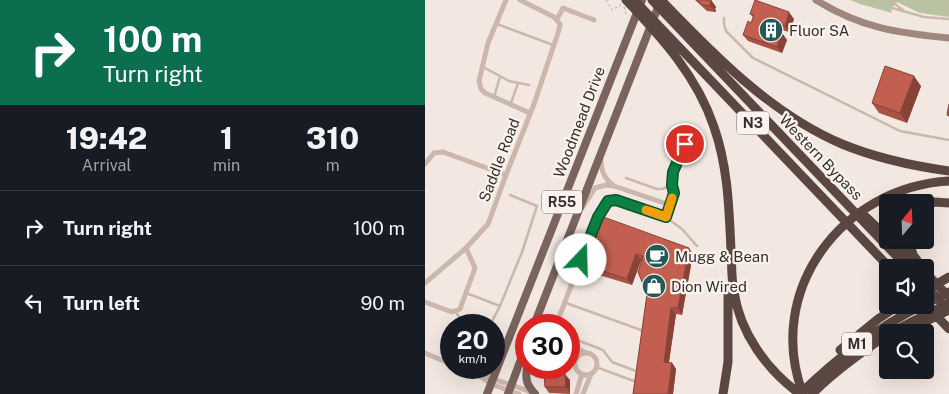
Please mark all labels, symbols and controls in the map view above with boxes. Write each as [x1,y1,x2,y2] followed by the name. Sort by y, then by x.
[758,17,784,43] building icon: Fluor SA
[103,19,202,60] text: 100 m
[20,20,85,85] icon: right
[789,22,850,39] place label: Fluor SA
[103,61,203,87] text: Turn right
[550,64,608,180] street label: Woodmead Drive
[776,111,866,203] street label: Western Bypass
[737,112,769,134] road number: N3
[475,116,523,204] street label: Saddle Road
[66,120,147,156] text: 19:42
[220,120,233,156] text: 1
[306,120,359,156] text: 310
[664,123,706,165] pin
[671,130,699,158] icon: arrive
[82,156,131,175] text: Arrival
[213,156,240,175] text: min
[326,156,340,175] text: m
[542,190,582,213] road number: R55
[879,194,934,249] north arrow
[879,194,934,379] map controls
[20,214,48,242] icon: right
[63,217,152,239] text: Turn right
[353,217,405,239] text: 100 m
[554,233,606,285] position arrow
[644,243,670,269] cafe icon: Mugg & Bean
[675,248,769,265] place label: Mugg & Bean
[879,259,934,314] button: sound
[641,273,667,299] shop icon: Dion Wired
[671,278,747,295] place label: Dion Wired
[20,289,48,317] icon: left
[63,292,140,314] text: Turn left
[361,292,405,314] text: 90 m
[515,314,580,379] speed limit sign: 30
[879,324,934,379] button: search
[457,325,489,355] text: 20
[842,332,872,356] road number: M1
[458,352,487,366] text: km/h

